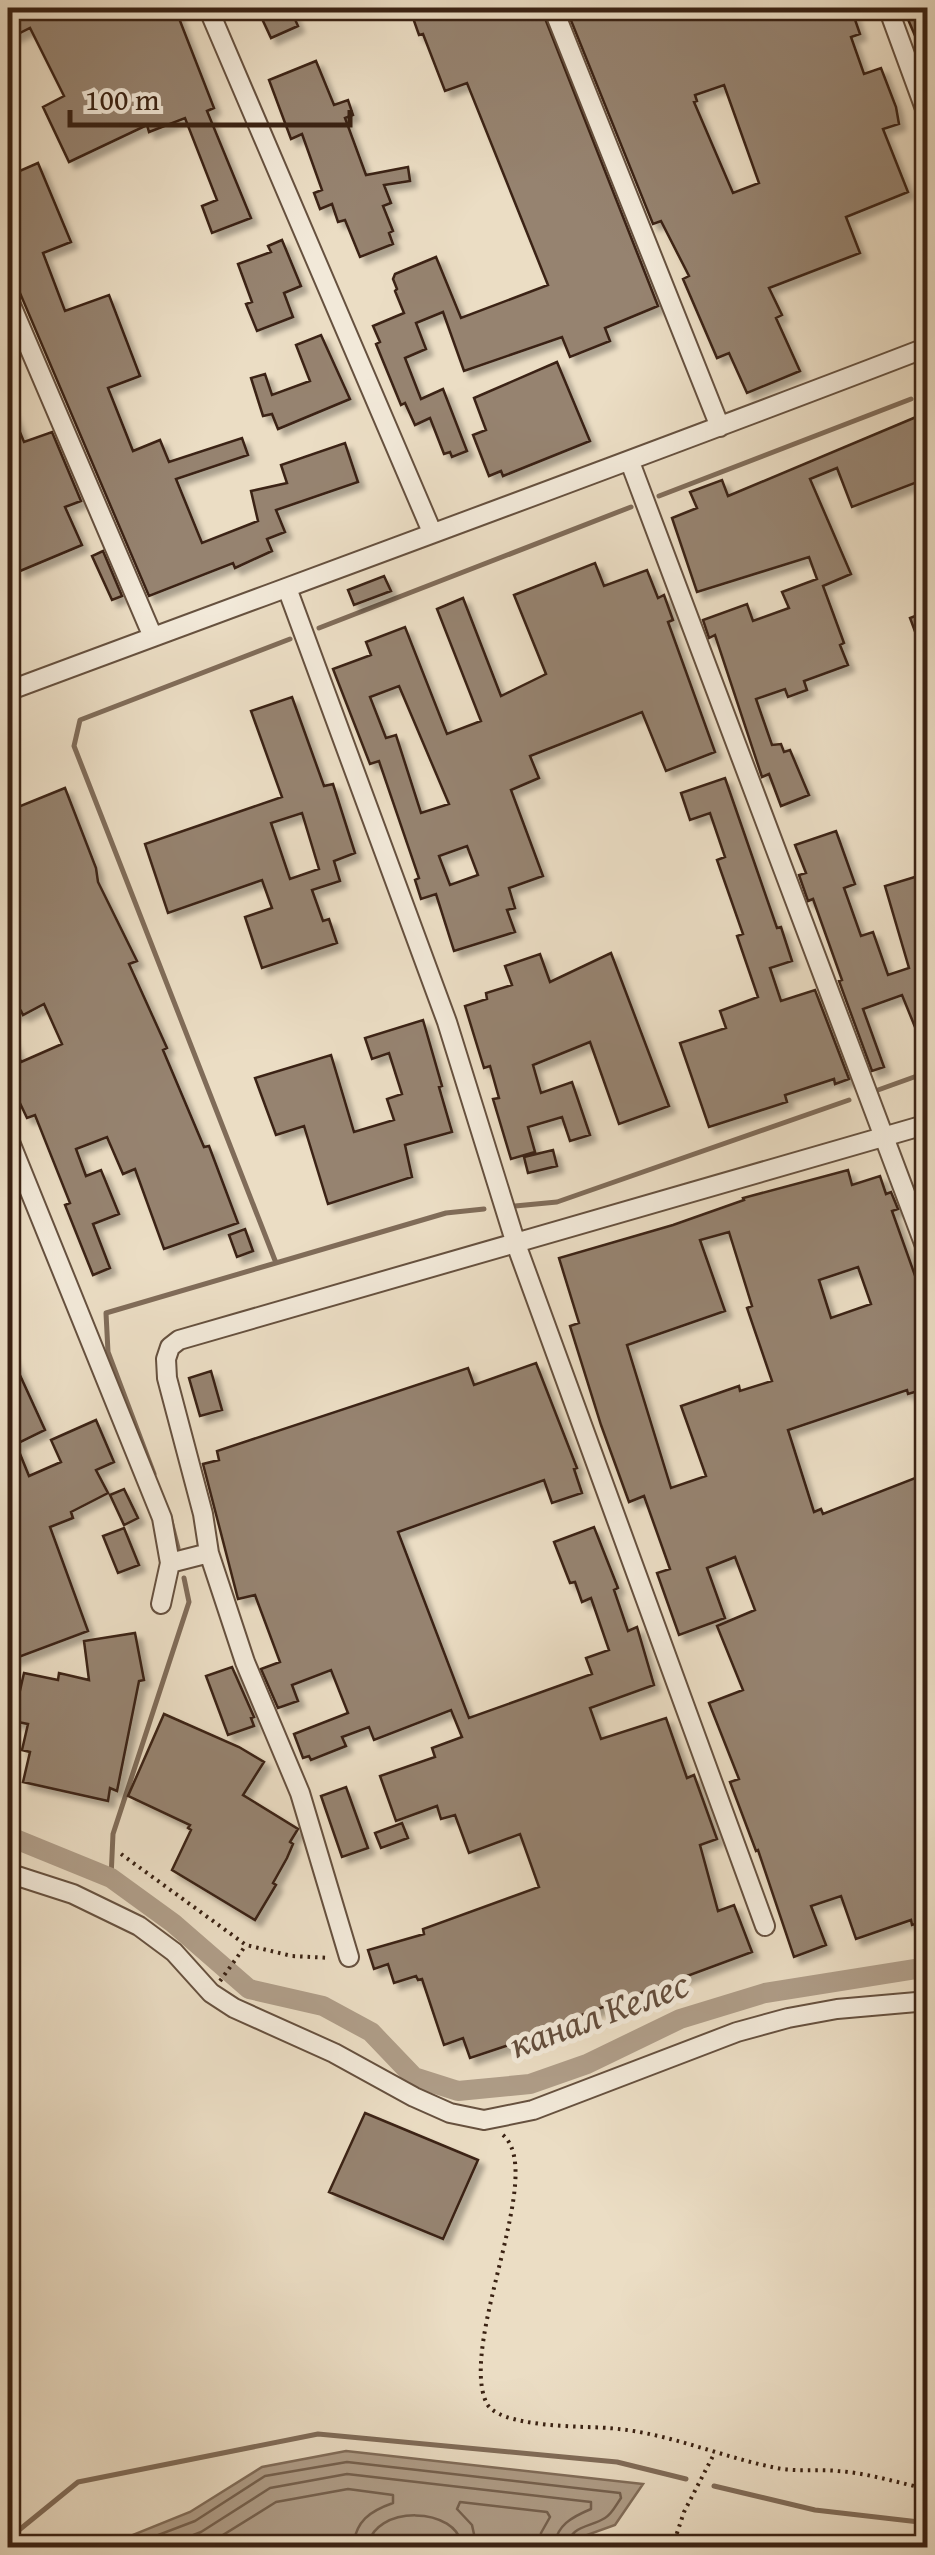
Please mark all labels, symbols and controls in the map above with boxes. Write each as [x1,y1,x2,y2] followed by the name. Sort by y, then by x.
[70,65,350,127] scale bar
[85,77,160,121] text: 100 m
[501,1955,697,2071] water label: канал Келес

